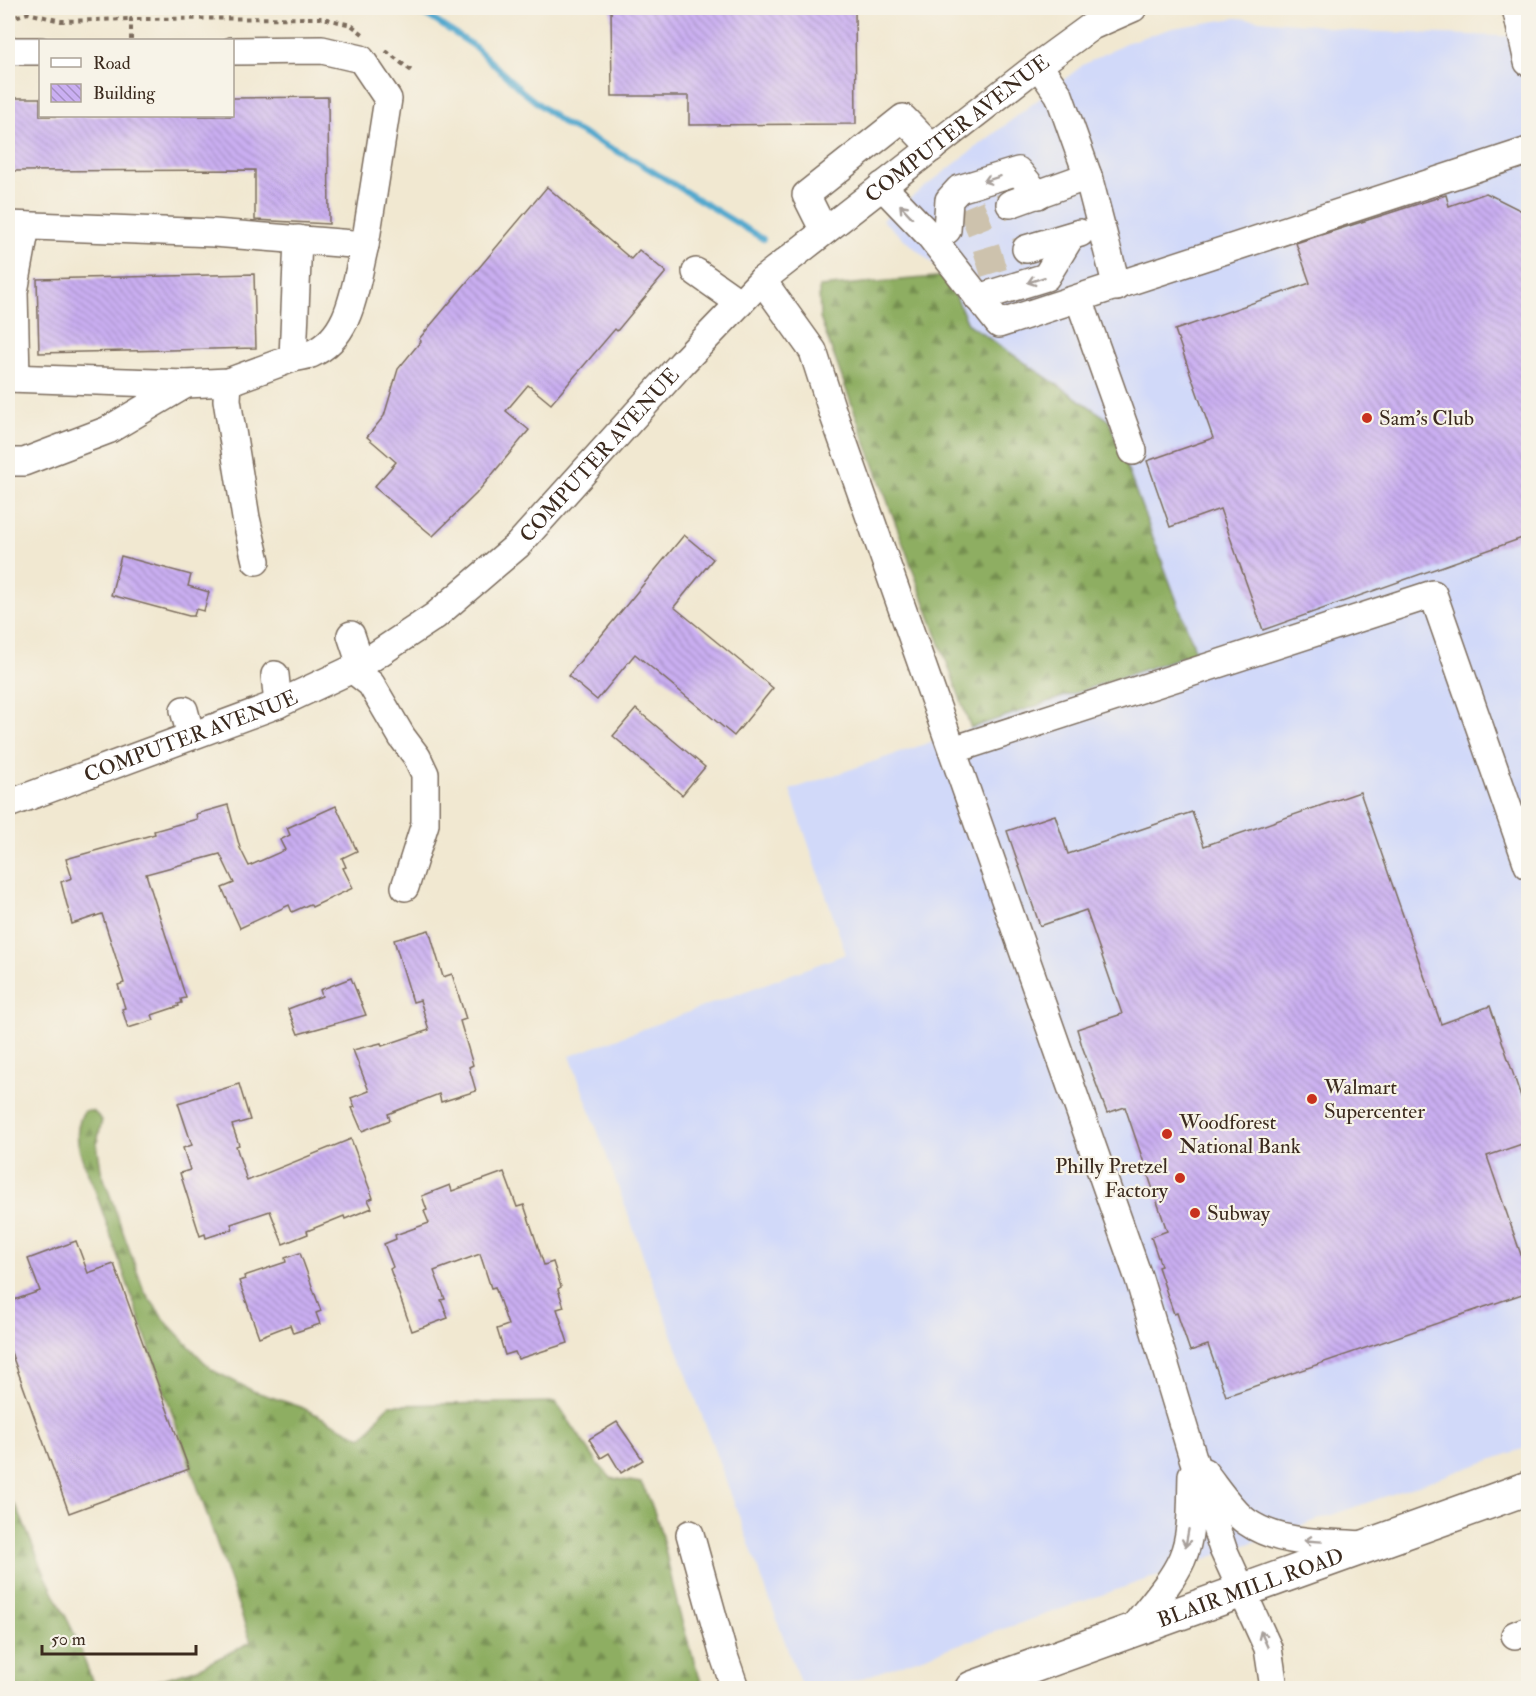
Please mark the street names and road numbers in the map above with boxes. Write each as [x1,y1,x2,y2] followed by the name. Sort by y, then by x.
[859,48,1055,208] street label: COMPUTER AVENUE
[514,362,685,548] street label: COMPUTER AVENUE
[80,683,302,788] street label: COMPUTER AVENUE
[1154,1542,1347,1634] street label: BLAIR MILL ROAD

